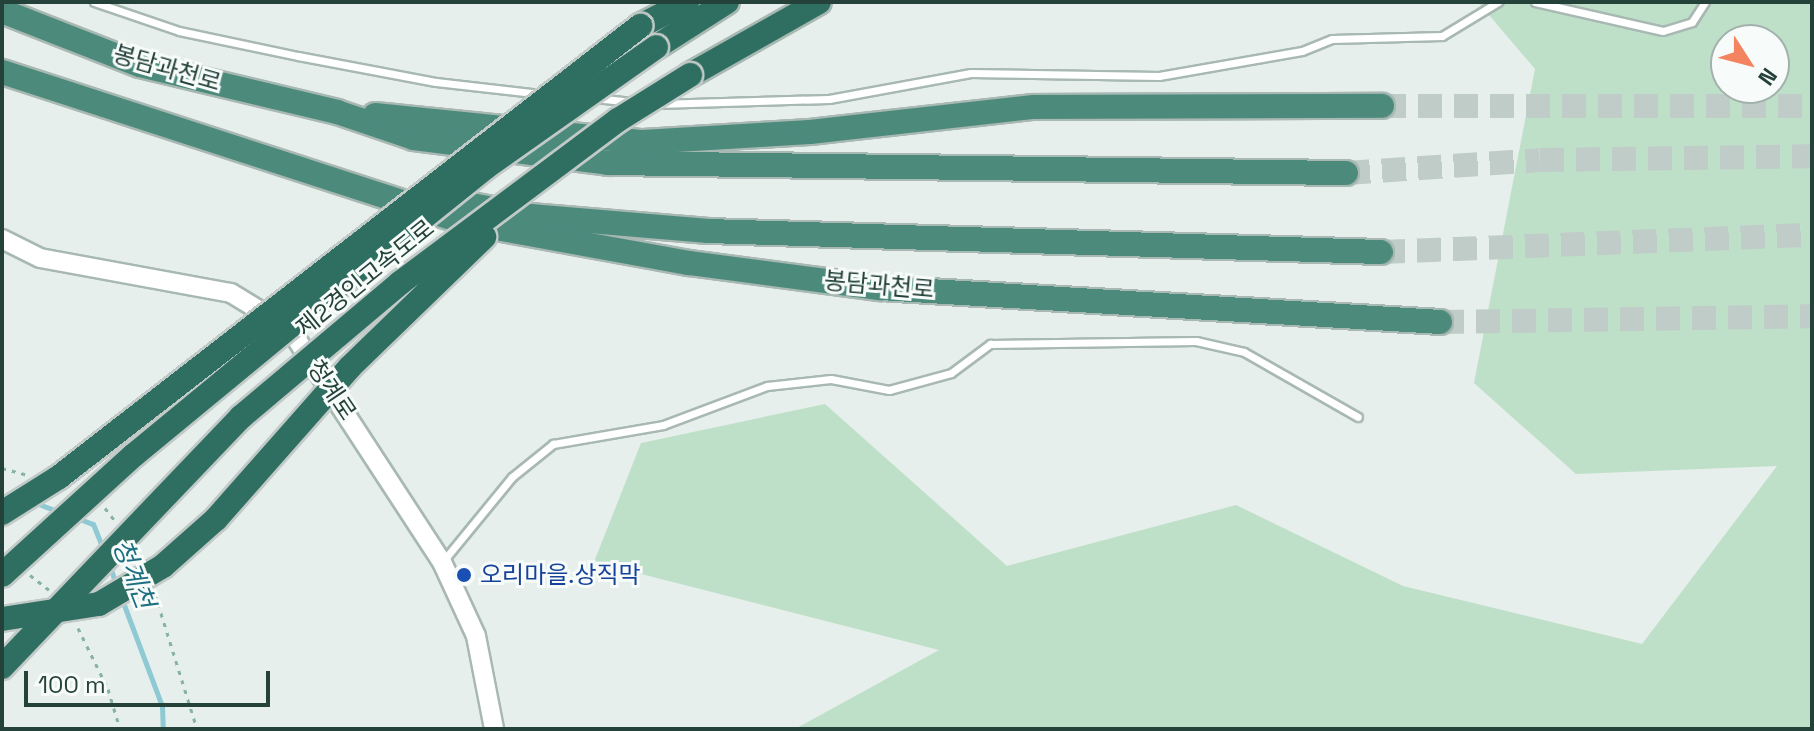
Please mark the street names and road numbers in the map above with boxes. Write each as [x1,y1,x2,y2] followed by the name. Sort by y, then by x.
[110,39,224,97] street label: 봉담과천로
[290,214,440,342] street label: 제2경인고속도로
[823,266,935,304] street label: 봉담과천로
[302,354,362,426] street label: 청계로

